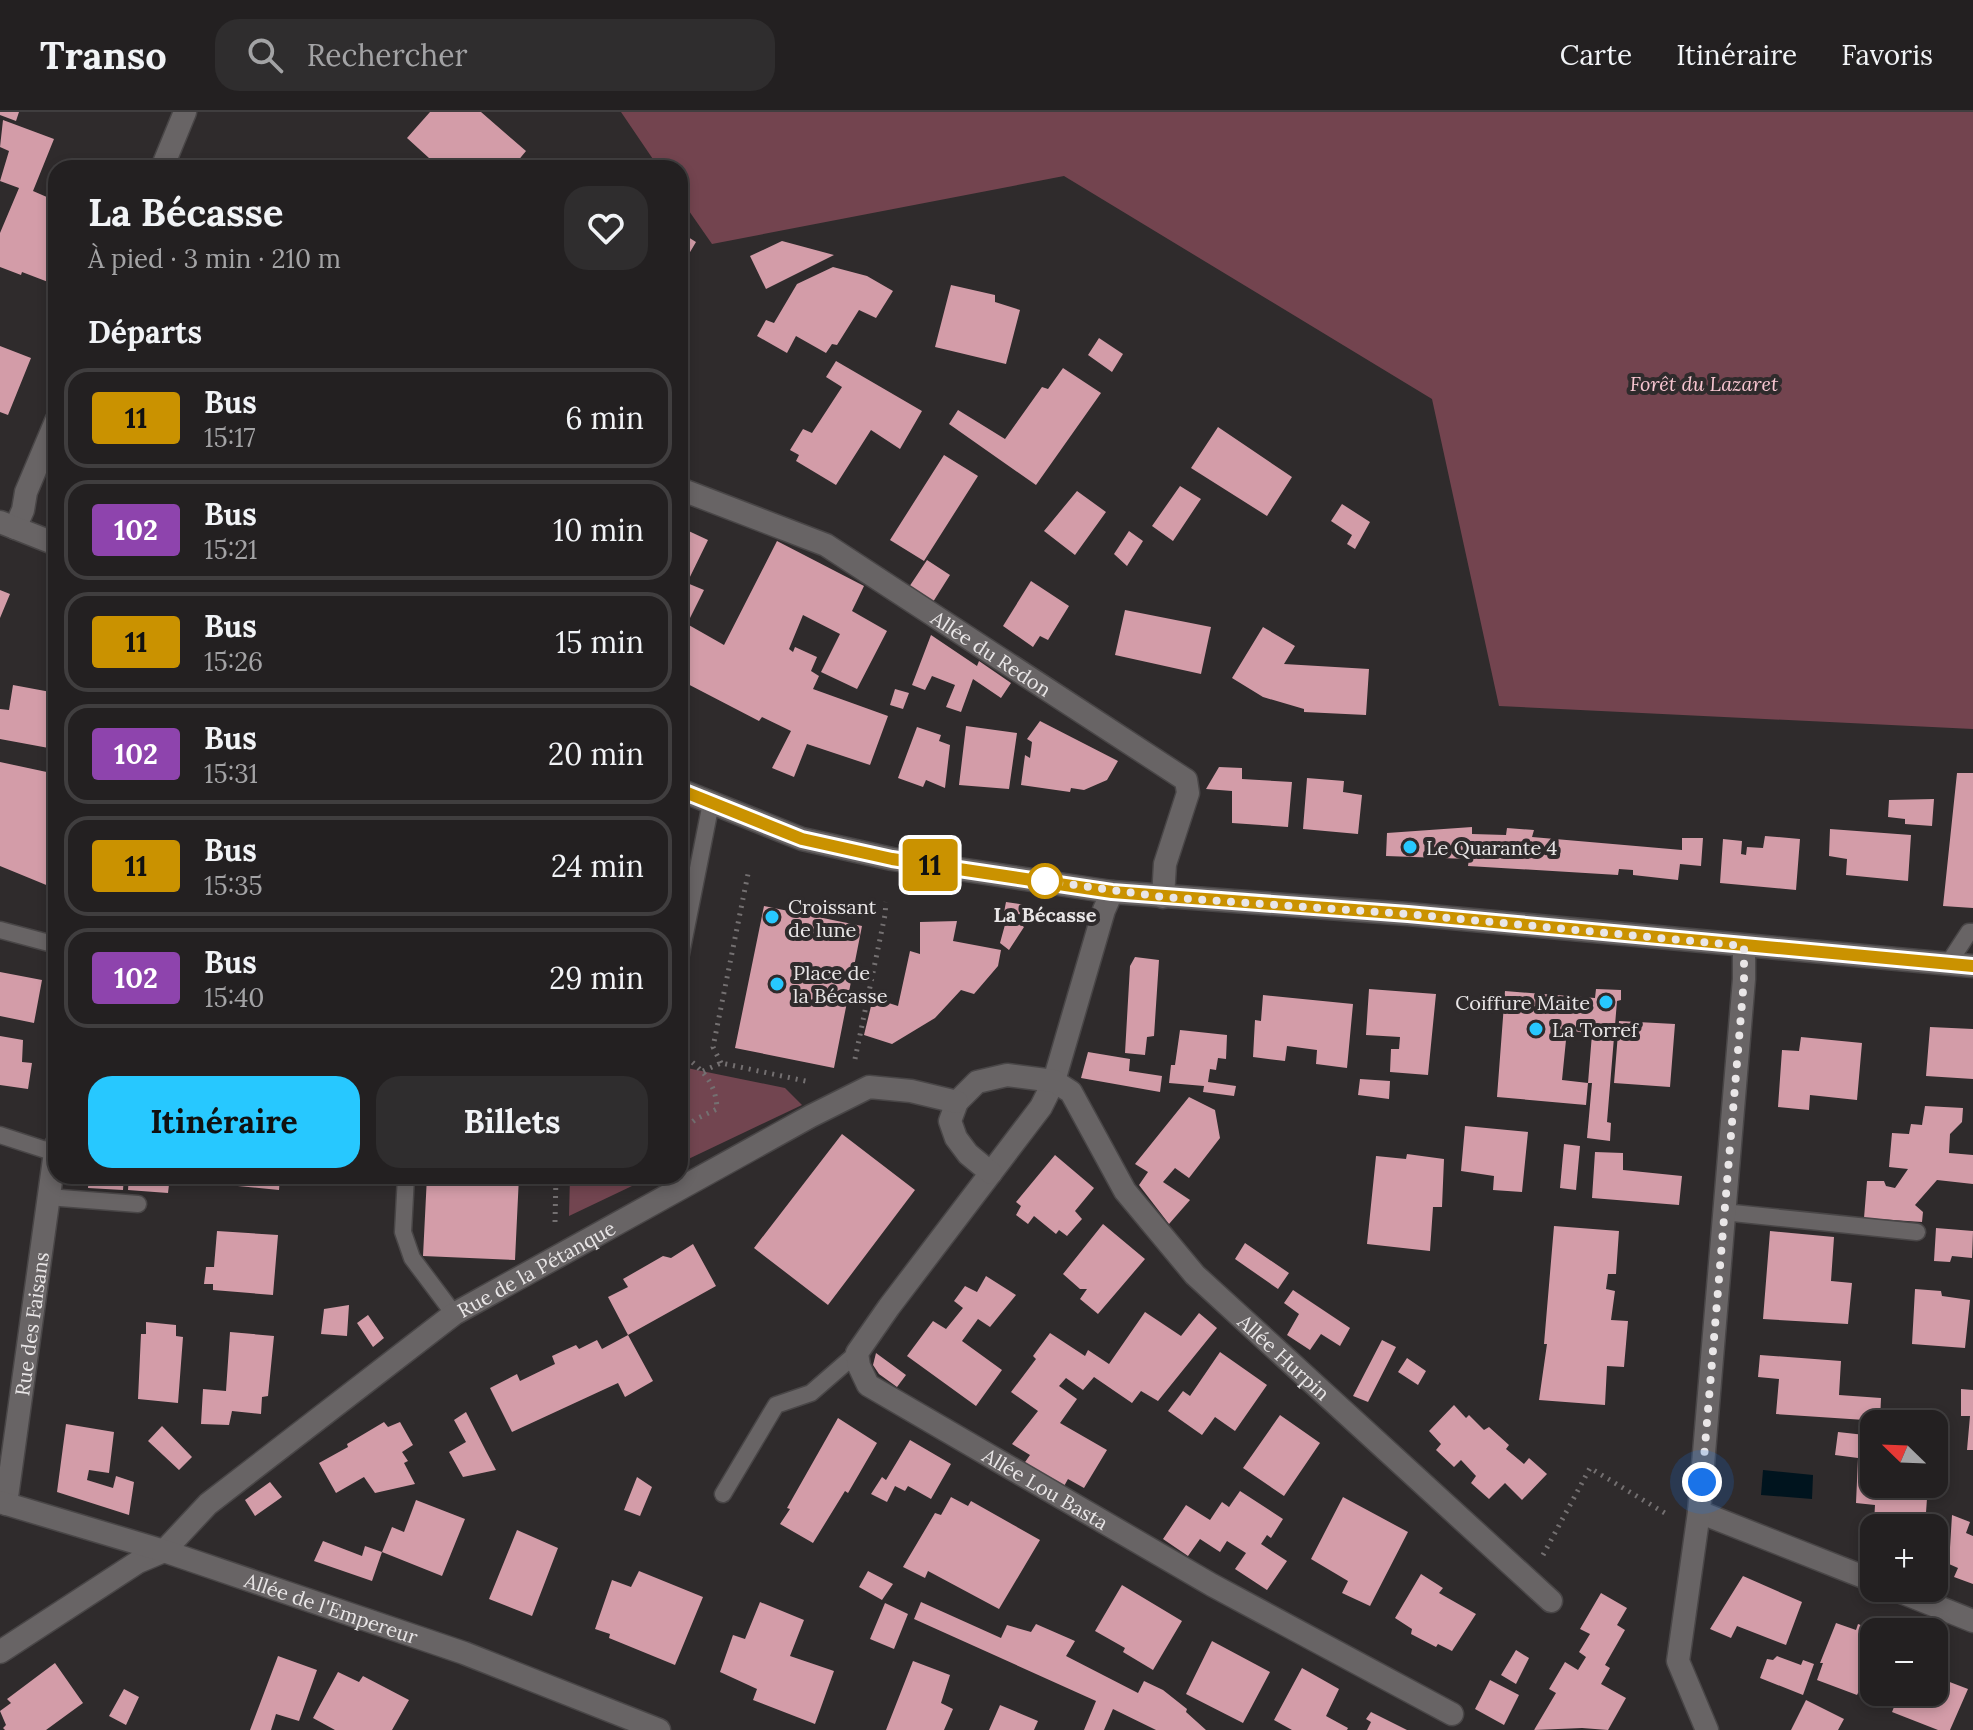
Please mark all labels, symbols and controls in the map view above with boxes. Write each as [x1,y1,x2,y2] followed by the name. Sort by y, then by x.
[215,19,775,91] search box
[40,31,167,79] text: Transo
[243,33,287,77] icon: search
[307,36,468,74] text: Rechercher
[1560,37,1632,73] text: Carte
[1676,37,1797,73] text: Itinéraire
[1841,37,1933,73] text: Favoris
[564,186,648,270] button: heart
[88,188,283,236] text: La Bécasse
[88,242,341,275] text: À pied · 3 min · 210 m
[88,313,202,351] text: Départs
[1630,371,1779,396] park label: Forêt du Lazaret
[204,383,257,421] text: Bus
[565,399,644,437] text: 6 min
[125,400,147,436] text: 11
[204,421,256,454] text: 15:17
[204,495,257,533] text: Bus
[553,511,644,549] text: 10 min
[114,512,158,548] text: 102
[204,533,258,566] text: 15:21
[926,604,1056,701] street label: Allée du Redon
[204,607,257,645] text: Bus
[555,623,644,661] text: 15 min
[125,624,147,660] text: 11
[204,645,263,678] text: 15:26
[204,719,257,757] text: Bus
[548,735,644,773] text: 20 min
[114,736,158,772] text: 102
[204,757,258,790] text: 15:31
[204,831,257,869] text: Bus
[1426,835,1557,860] place label: Le Quarante 4
[1401,838,1419,856] marker: Le Quarante 4
[894,839,966,891] line badge: 11
[551,847,644,885] text: 24 min
[919,847,941,883] text: 11
[125,848,147,884] text: 11
[1028,864,1062,898] marker: La Bécasse
[204,869,263,902] text: 15:35
[788,894,877,942] place label: Croissant de lune
[994,902,1097,927] place label: La Bécasse
[763,908,781,926] marker: Croissant de lune
[204,943,257,981] text: Bus
[549,959,644,997] text: 29 min
[114,960,158,996] text: 102
[793,960,888,1008] place label: Place de la Bécasse
[768,975,786,993] marker: Place de la Bécasse
[204,981,264,1014] text: 15:40
[1455,990,1590,1015] place label: Coiffure Maite
[1597,993,1615,1011] marker: Coiffure Maite
[1552,1017,1639,1042] place label: La Torref
[1527,1020,1545,1038] marker: La Torref
[88,1076,360,1168] button: Itinéraire
[376,1076,648,1168] button: Billets
[453,1215,620,1322] street label: Rue de la Pétanque
[9,1250,53,1397] street label: Rue des Faisans
[1232,1308,1335,1405] street label: Allée Hurpin
[1860,1410,1948,1498] north arrow
[1860,1410,1948,1706] map controls
[978,1442,1113,1535] street label: Allée Lou Basta
[1682,1462,1722,1502] your location
[1860,1514,1948,1602] button: +
[241,1567,422,1649] street label: Allée de l'Empereur
[1860,1618,1948,1706] button: −

